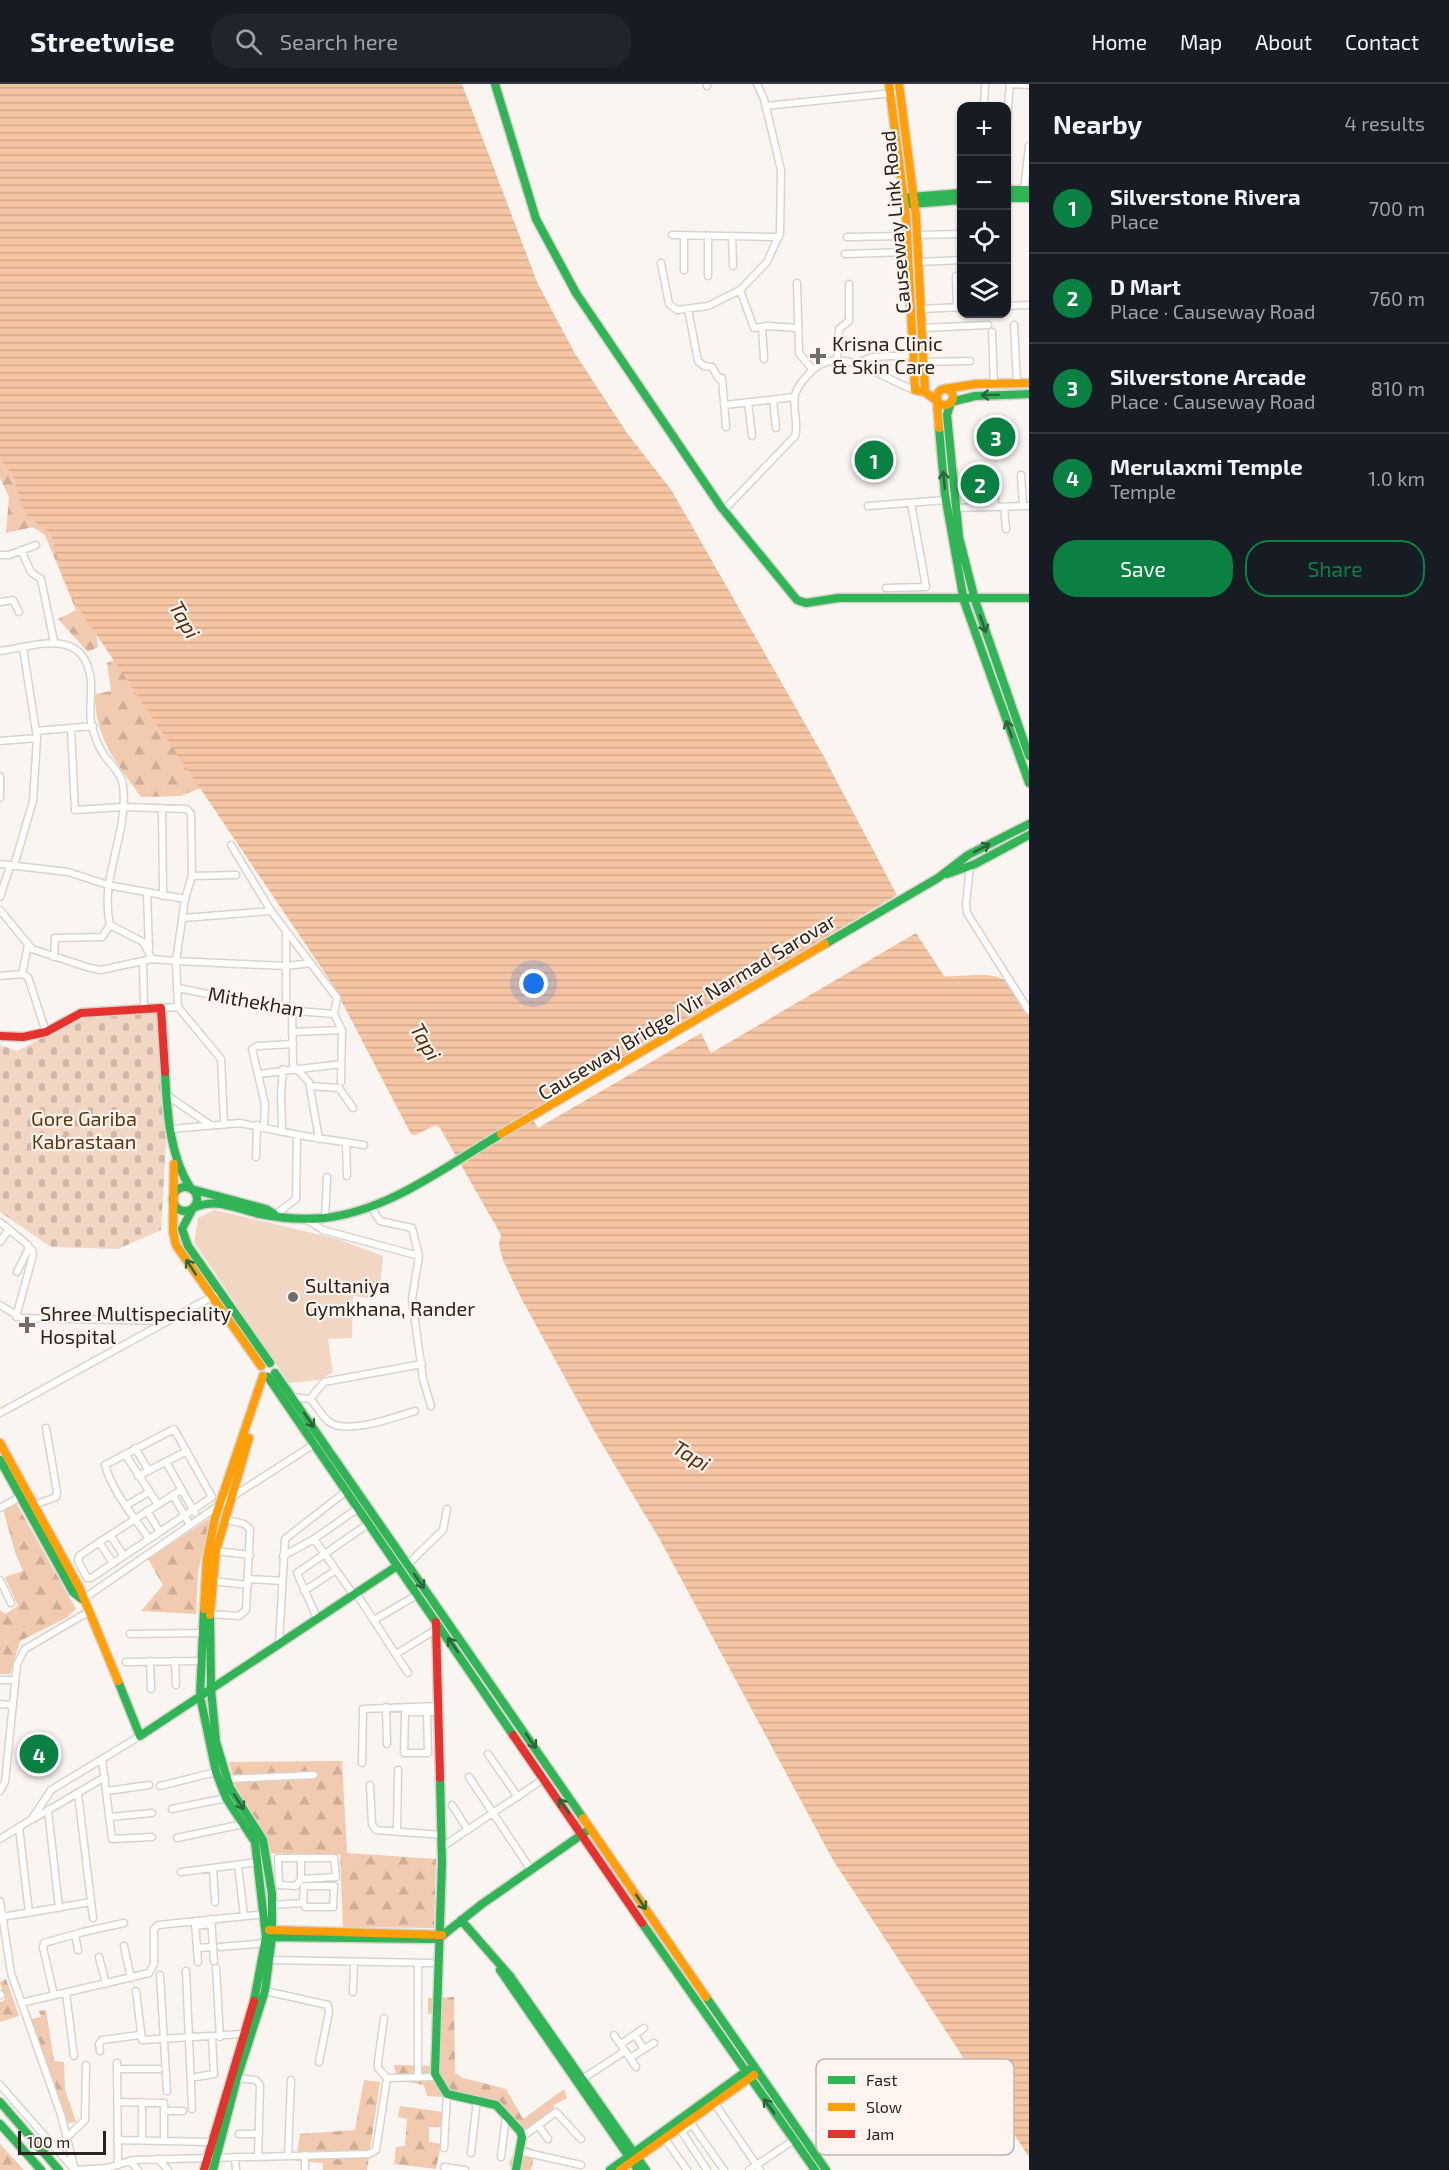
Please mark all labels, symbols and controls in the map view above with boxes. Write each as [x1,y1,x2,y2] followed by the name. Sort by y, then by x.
[211,14,631,68] search box
[30,24,175,58] text: Streetwise
[232,25,265,58] icon: search
[280,28,398,54] text: Search here
[1091,29,1147,54] text: Home
[1180,29,1222,54] text: Map
[1255,29,1312,54] text: About
[1345,29,1419,54] text: Contact
[957,102,1011,318] map controls
[957,102,1011,156] button: +
[1053,108,1142,139] text: Nearby
[1345,111,1425,135] text: 4 results
[875,129,915,315] street label: Causeway Link Road
[957,156,1011,210] button: −
[1110,183,1301,209] text: Silverstone Rivera
[1068,196,1077,220] text: 1
[1369,196,1425,220] text: 700 m
[1110,209,1159,233] text: Place
[957,210,1011,264] button: locate
[957,264,1011,318] button: layers
[1110,273,1181,299] text: D Mart
[1067,286,1078,310] text: 2
[1369,286,1425,310] text: 760 m
[1110,299,1315,323] text: Place · Causeway Road
[832,331,943,378] place label: Krisna Clinic & Skin Care
[809,347,827,365] marker: Krisna Clinic & Skin Care
[1110,363,1306,389] text: Silverstone Arcade
[1067,376,1078,400] text: 3
[1371,376,1425,400] text: 810 m
[1110,389,1315,413] text: Place · Causeway Road
[980,390,1000,401] one-way arrow
[976,414,1016,460] pin: 3
[854,438,894,482] pin: 1
[1110,453,1303,479] text: Merulaxmi Temple
[960,462,1000,506] pin: 2
[1066,466,1079,490] text: 4
[1368,466,1425,490] text: 1.0 km
[938,470,949,490] one-way arrow
[1110,479,1176,503] text: Temple
[1053,540,1233,597] button: Save
[1245,540,1425,597] button: Share
[165,596,206,642] water label: Tapi
[978,614,989,633] one-way arrow
[1002,720,1013,738] one-way arrow
[972,842,990,853] one-way arrow
[533,907,840,1105] street label: Causeway Bridge/Vir Narmad Sarovar
[519,969,548,998] your location
[206,981,306,1021] street label: Mithekhan
[406,1018,447,1064] water label: Tapi
[31,1106,137,1153] park label: Gore Gariba Kabrastaan
[184,1259,197,1276] one-way arrow
[305,1273,475,1320] place label: Sultaniya Gymkhana, Rander
[286,1290,300,1304] marker: Sultaniya Gymkhana, Rander
[40,1301,232,1348] place label: Shree Multispeciality Hospital
[18,1316,36,1334] marker: Shree Multispeciality Hospital
[303,1411,315,1428] one-way arrow
[669,1434,715,1476] water label: Tapi
[413,1572,425,1588] one-way arrow
[447,1638,459,1654] one-way arrow
[20,1732,58,1776] pin: 4
[525,1732,537,1749] one-way arrow
[232,1793,245,1810] one-way arrow
[558,1798,570,1815] one-way arrow
[635,1893,647,1910] one-way arrow
[816,2059,1014,2155] legend
[866,2070,897,2089] text: Fast
[866,2097,902,2116] text: Slow
[763,2098,775,2114] one-way arrow
[866,2124,894,2143] text: Jam
[18,2128,106,2156] scale bar
[27,2132,70,2151] text: 100 m

